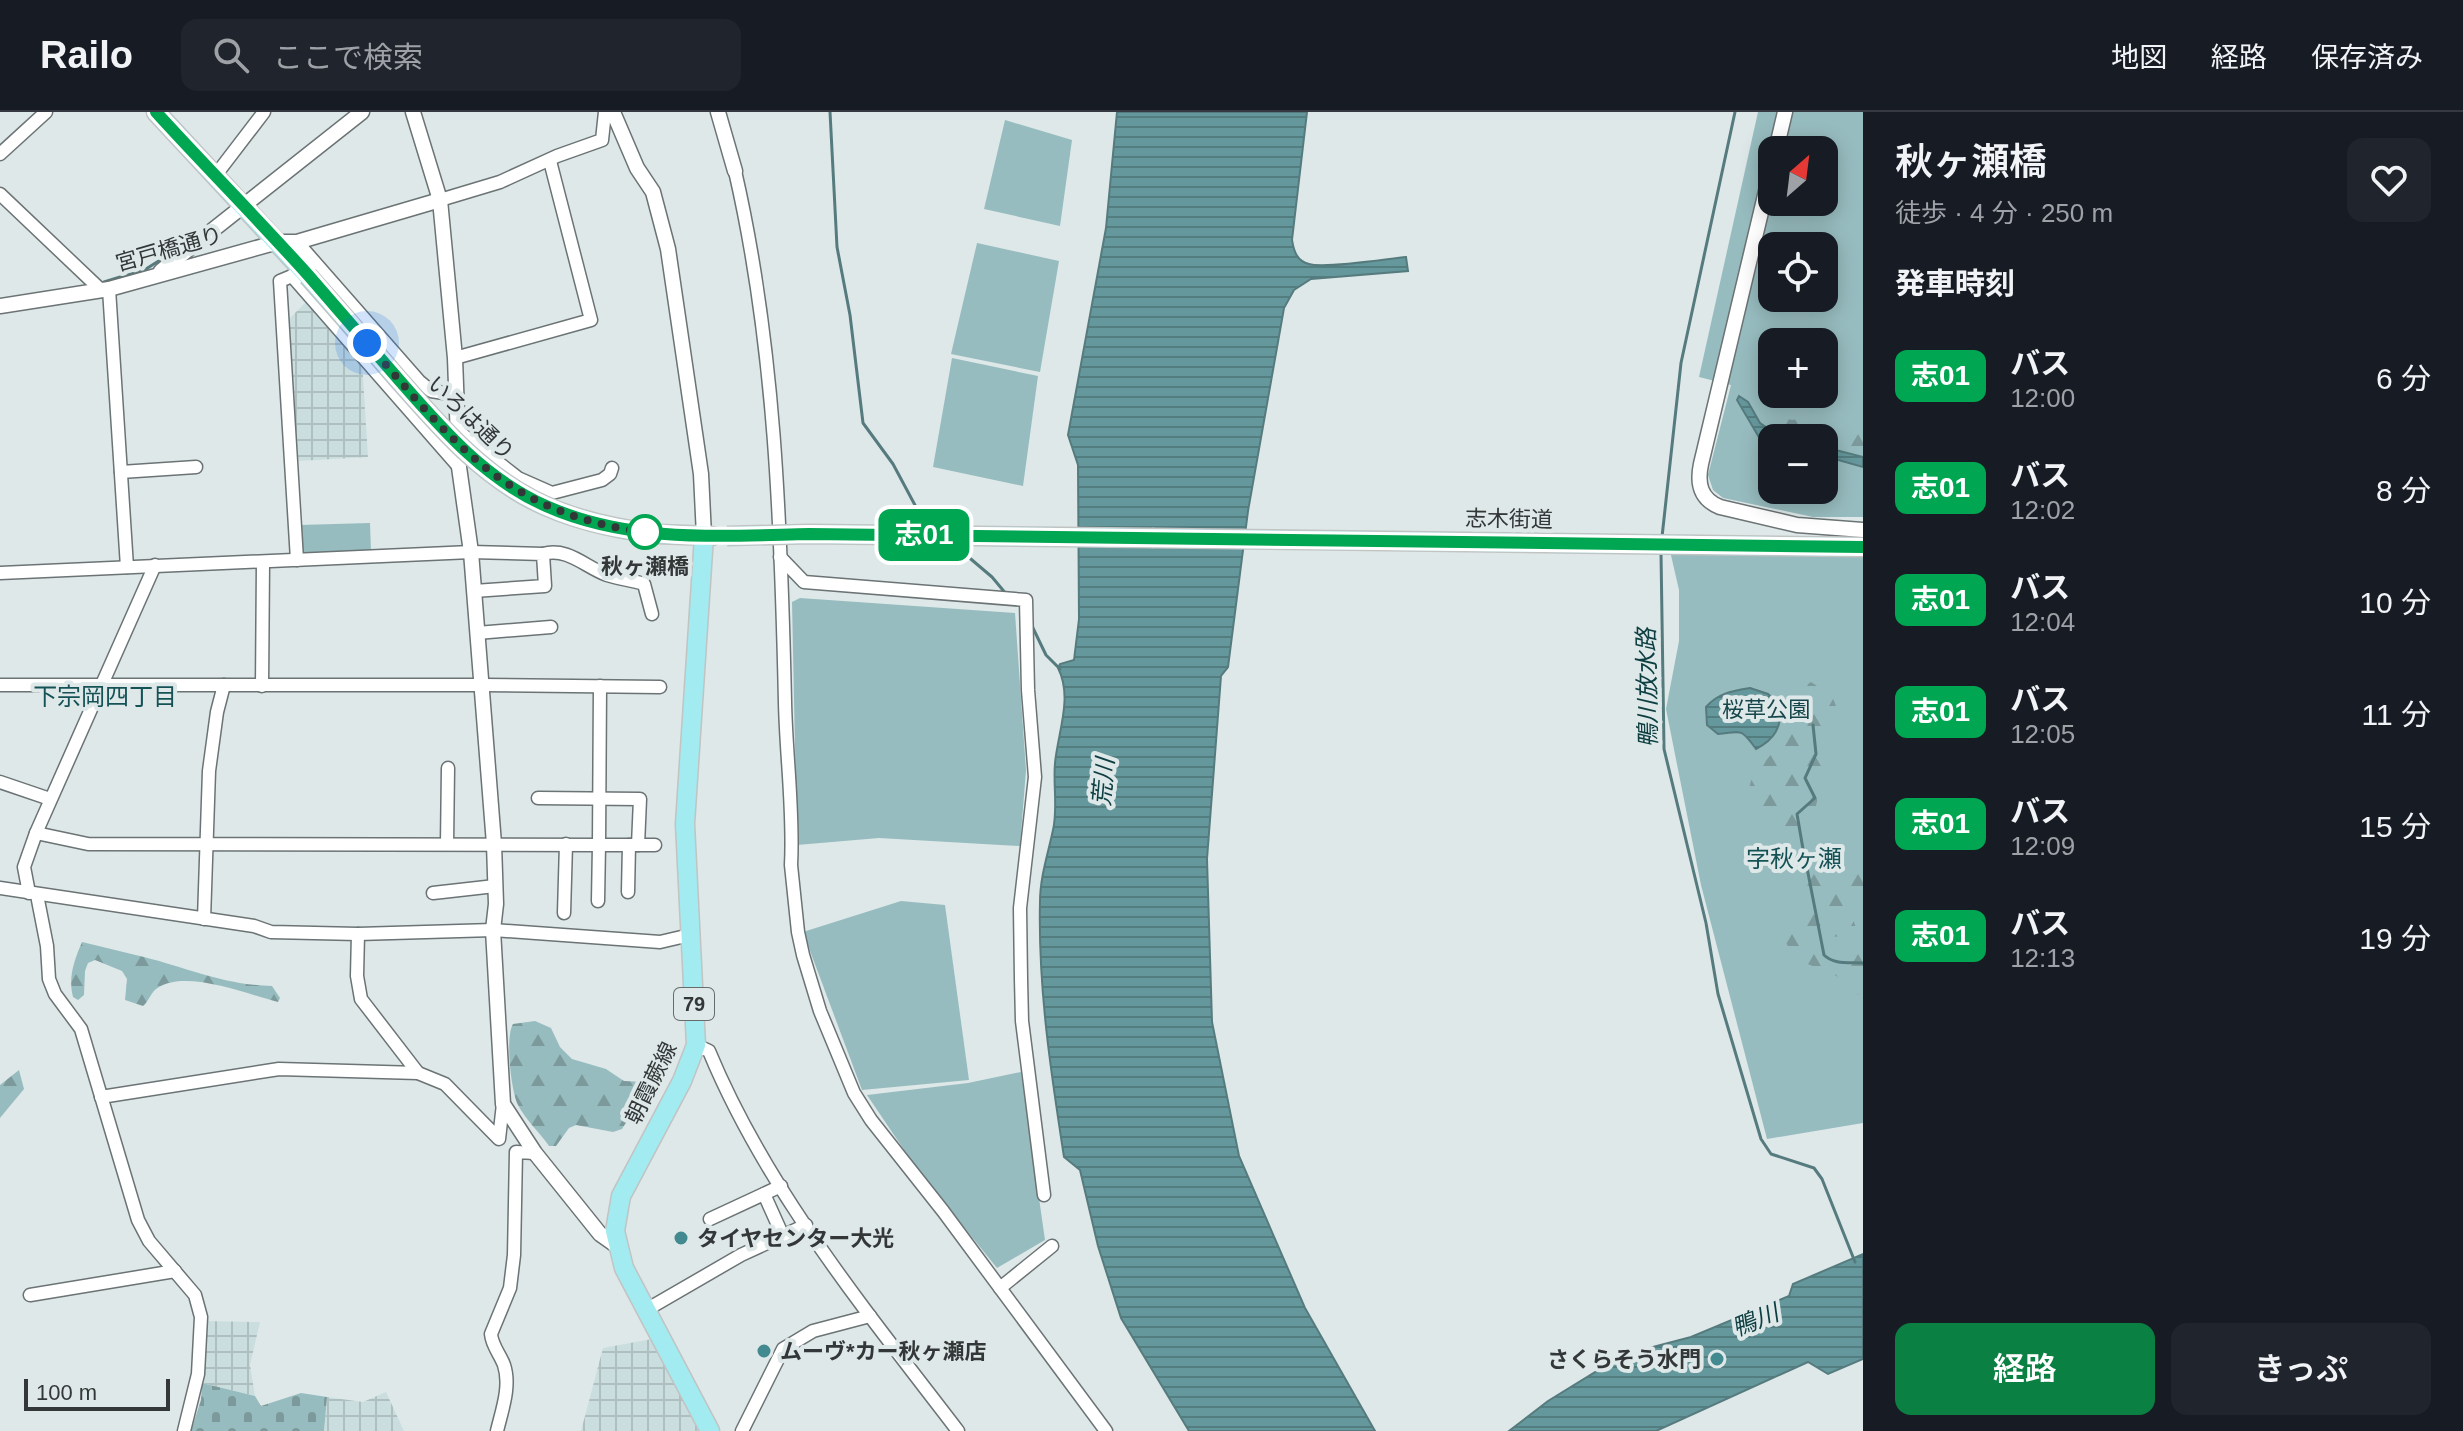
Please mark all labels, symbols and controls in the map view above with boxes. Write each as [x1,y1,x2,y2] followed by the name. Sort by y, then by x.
[181,19,741,91] search box
[209,33,253,77] icon: search
[40,34,133,76] text: Railo
[273,41,423,74] text: ここで検索
[2111,42,2167,73] text: 地図
[2211,42,2267,73] text: 経路
[2311,42,2423,73] text: 保存済み
[1758,136,1838,216] north arrow
[1758,136,1838,504] map controls
[2347,138,2431,222] button: heart
[1895,141,2047,183] text: 秋ヶ瀬橋
[1895,198,2113,228] text: 徒歩 · 4 分 · 250 m
[113,222,225,276] street label: 宮戸橋通り
[1758,232,1838,312] button: locate
[1895,267,2015,300] text: 発車時刻
[347,323,387,363] your location
[1758,328,1838,408] button: +
[2010,347,2070,380] text: バス
[1911,360,1970,391] text: 志01
[2376,362,2431,395] text: 6 分
[423,371,519,465] street label: いろは通り
[2010,383,2075,413] text: 12:00
[1758,424,1838,504] button: −
[2010,459,2070,492] text: バス
[1911,472,1970,503] text: 志01
[2376,474,2431,507] text: 8 分
[2010,495,2075,525] text: 12:02
[1465,506,1553,532] street label: 志木街道
[878,509,970,561] line badge: 志01
[628,515,662,549] marker: 秋ヶ瀬橋
[894,519,954,550] text: 志01
[601,554,689,579] place label: 秋ヶ瀬橋
[2010,571,2070,604] text: バス
[1911,584,1970,615] text: 志01
[2359,586,2431,619] text: 10 分
[2010,607,2075,637] text: 12:04
[1632,626,1662,748] water label: 鴨川放水路
[33,683,177,710] district label: 下宗岡四丁目
[2010,683,2070,716] text: バス
[1911,696,1970,727] text: 志01
[1722,697,1810,722] park label: 桜草公園
[2362,698,2431,731] text: 11 分
[2010,719,2075,749] text: 12:05
[1087,754,1119,807] water label: 荒川
[2010,795,2070,828] text: バス
[1911,808,1970,839] text: 志01
[2359,810,2431,843] text: 15 分
[2010,831,2075,861] text: 12:09
[1746,845,1842,872] district label: 字秋ヶ瀬
[2010,907,2070,940] text: バス
[1911,920,1970,951] text: 志01
[2359,922,2431,955] text: 19 分
[2010,943,2075,973] text: 12:13
[674,988,714,1020] road number: 79
[620,1038,682,1128] street label: 朝霞蕨線
[697,1226,894,1251] place label: タイヤセンター大光
[672,1229,690,1247] marker: タイヤセンター大光
[1728,1297,1785,1342] water label: 鴨川
[1895,1323,2155,1415] button: 経路
[2171,1323,2431,1415] button: きっぷ
[780,1339,987,1364] place label: ムーヴ*カー秋ヶ瀬店
[755,1342,773,1360] marker: ムーヴ*カー秋ヶ瀬店
[1547,1347,1701,1372] place label: さくらそう水門
[1708,1350,1726,1368] marker: さくらそう水門
[24,1375,170,1411] scale bar
[36,1380,97,1405] text: 100 m

